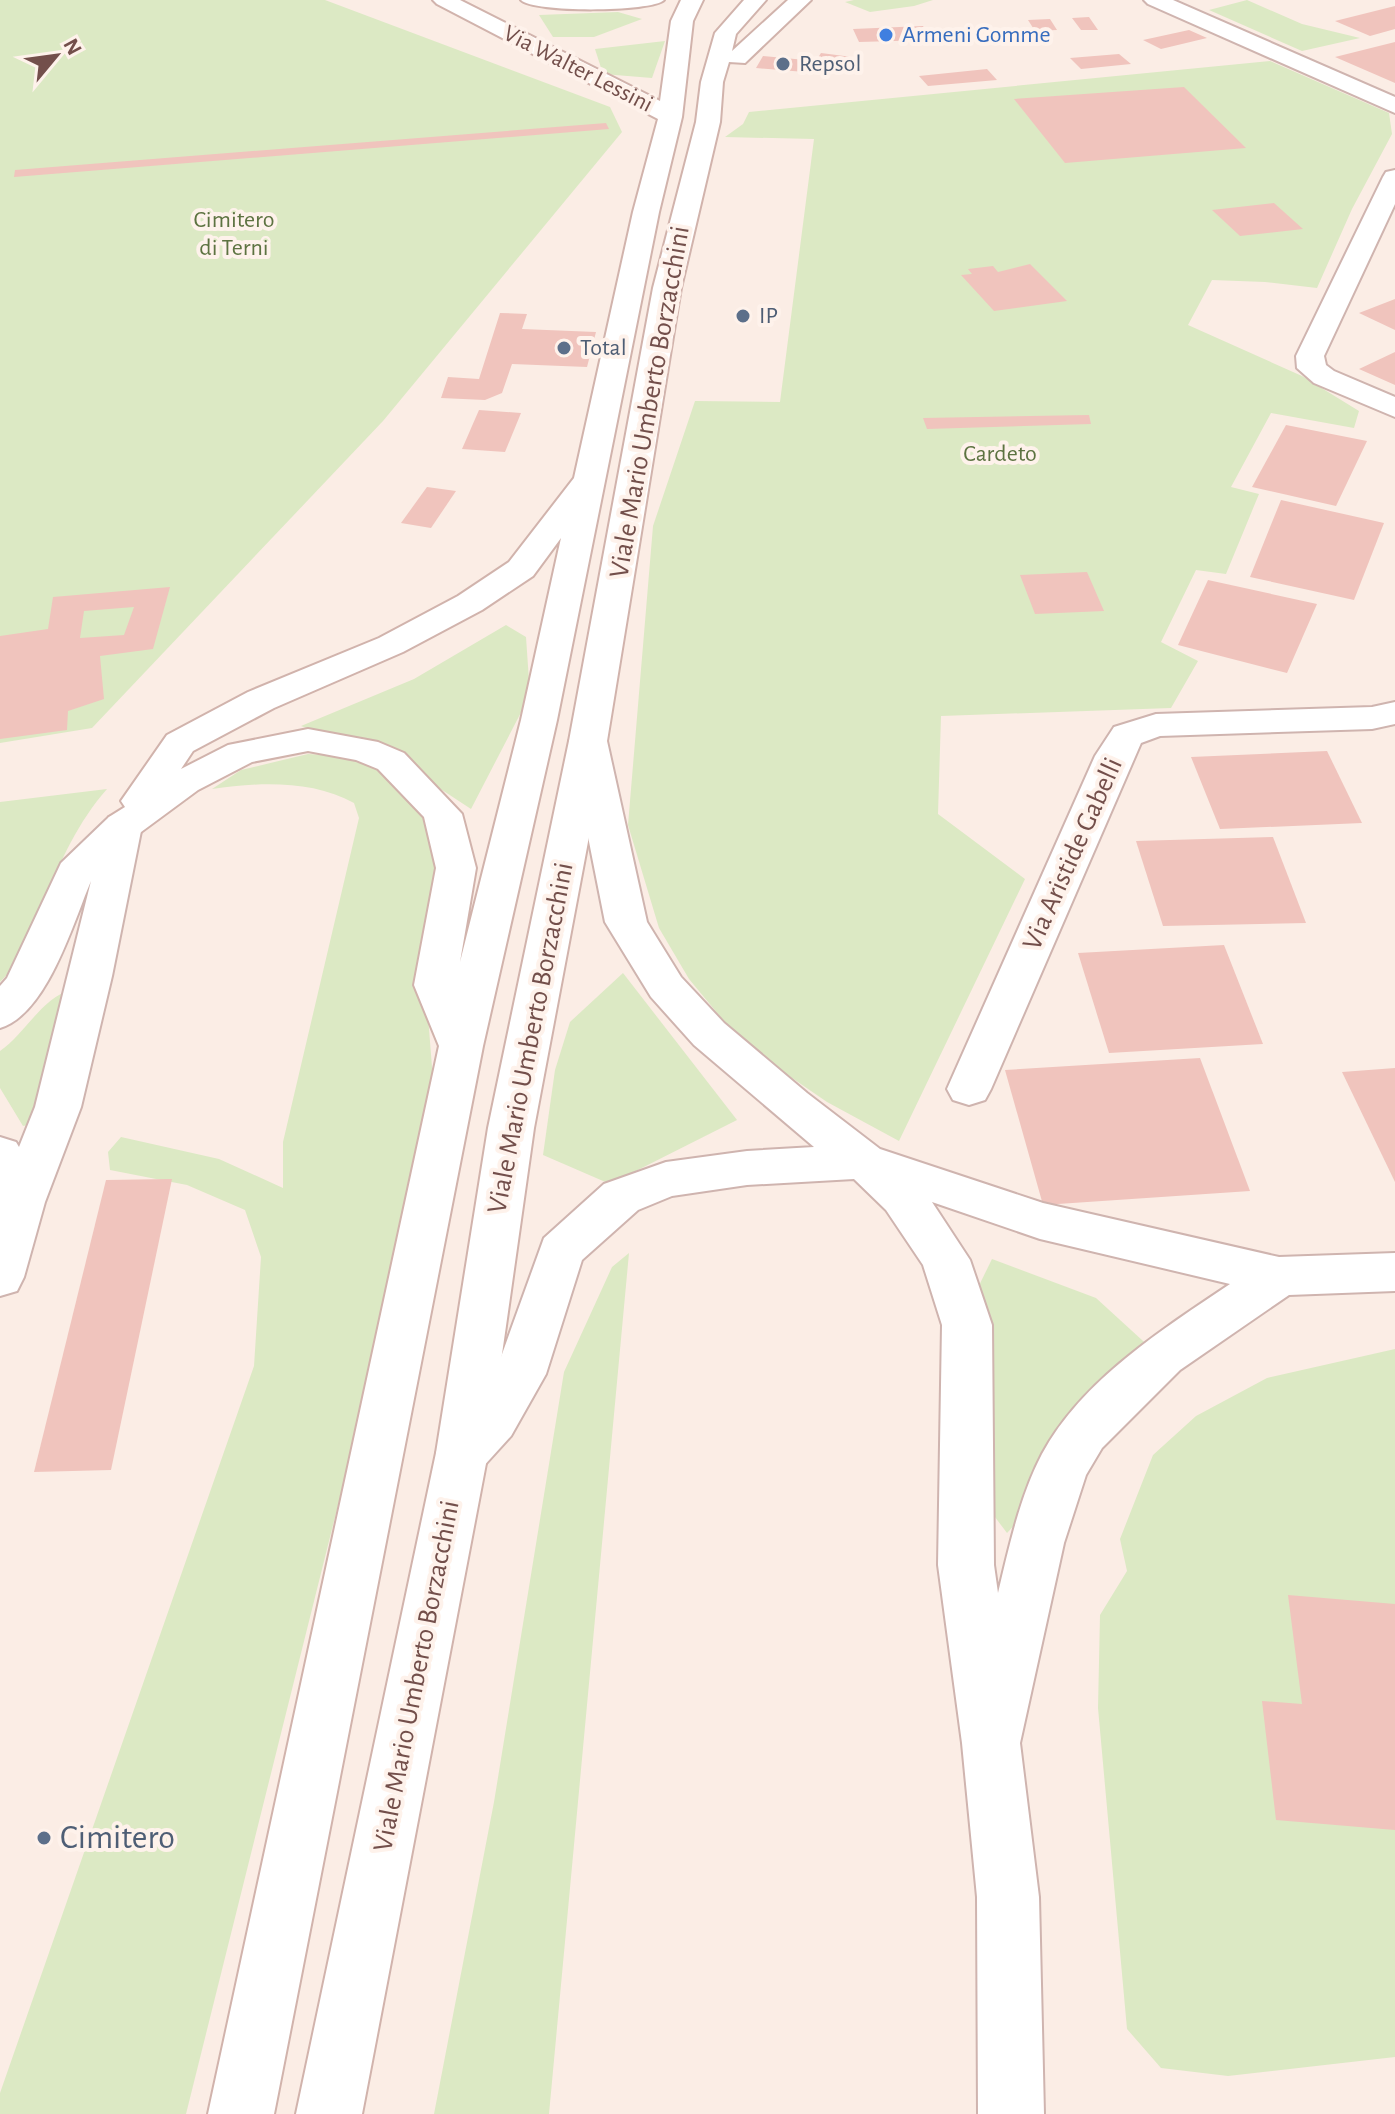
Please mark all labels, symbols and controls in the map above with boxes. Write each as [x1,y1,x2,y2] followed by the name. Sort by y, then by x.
[16,16,96,96] north arrow
[499,21,657,117] street label: Via Walter Lessini
[902,23,1051,47] place label: Armeni Gomme
[877,26,895,44] marker: Armeni Gomme
[59,35,86,59] text: N
[799,52,861,76] place label: Repsol
[774,55,792,73] marker: Repsol
[193,208,275,260] park label: Cimitero di Terni
[605,224,695,580] street label: Viale Mario Umberto Borzacchini
[759,304,778,328] place label: IP
[734,307,752,325] marker: IP
[580,336,627,360] place label: Total
[555,339,573,357] marker: Total
[963,442,1037,466] park label: Cardeto
[1018,754,1128,954] street label: Via Aristide Gabelli
[483,860,579,1216] street label: Viale Mario Umberto Borzacchini
[369,1498,465,1854] street label: Viale Mario Umberto Borzacchini
[60,1821,175,1855] place label: Cimitero
[35,1829,53,1847] marker: Cimitero

